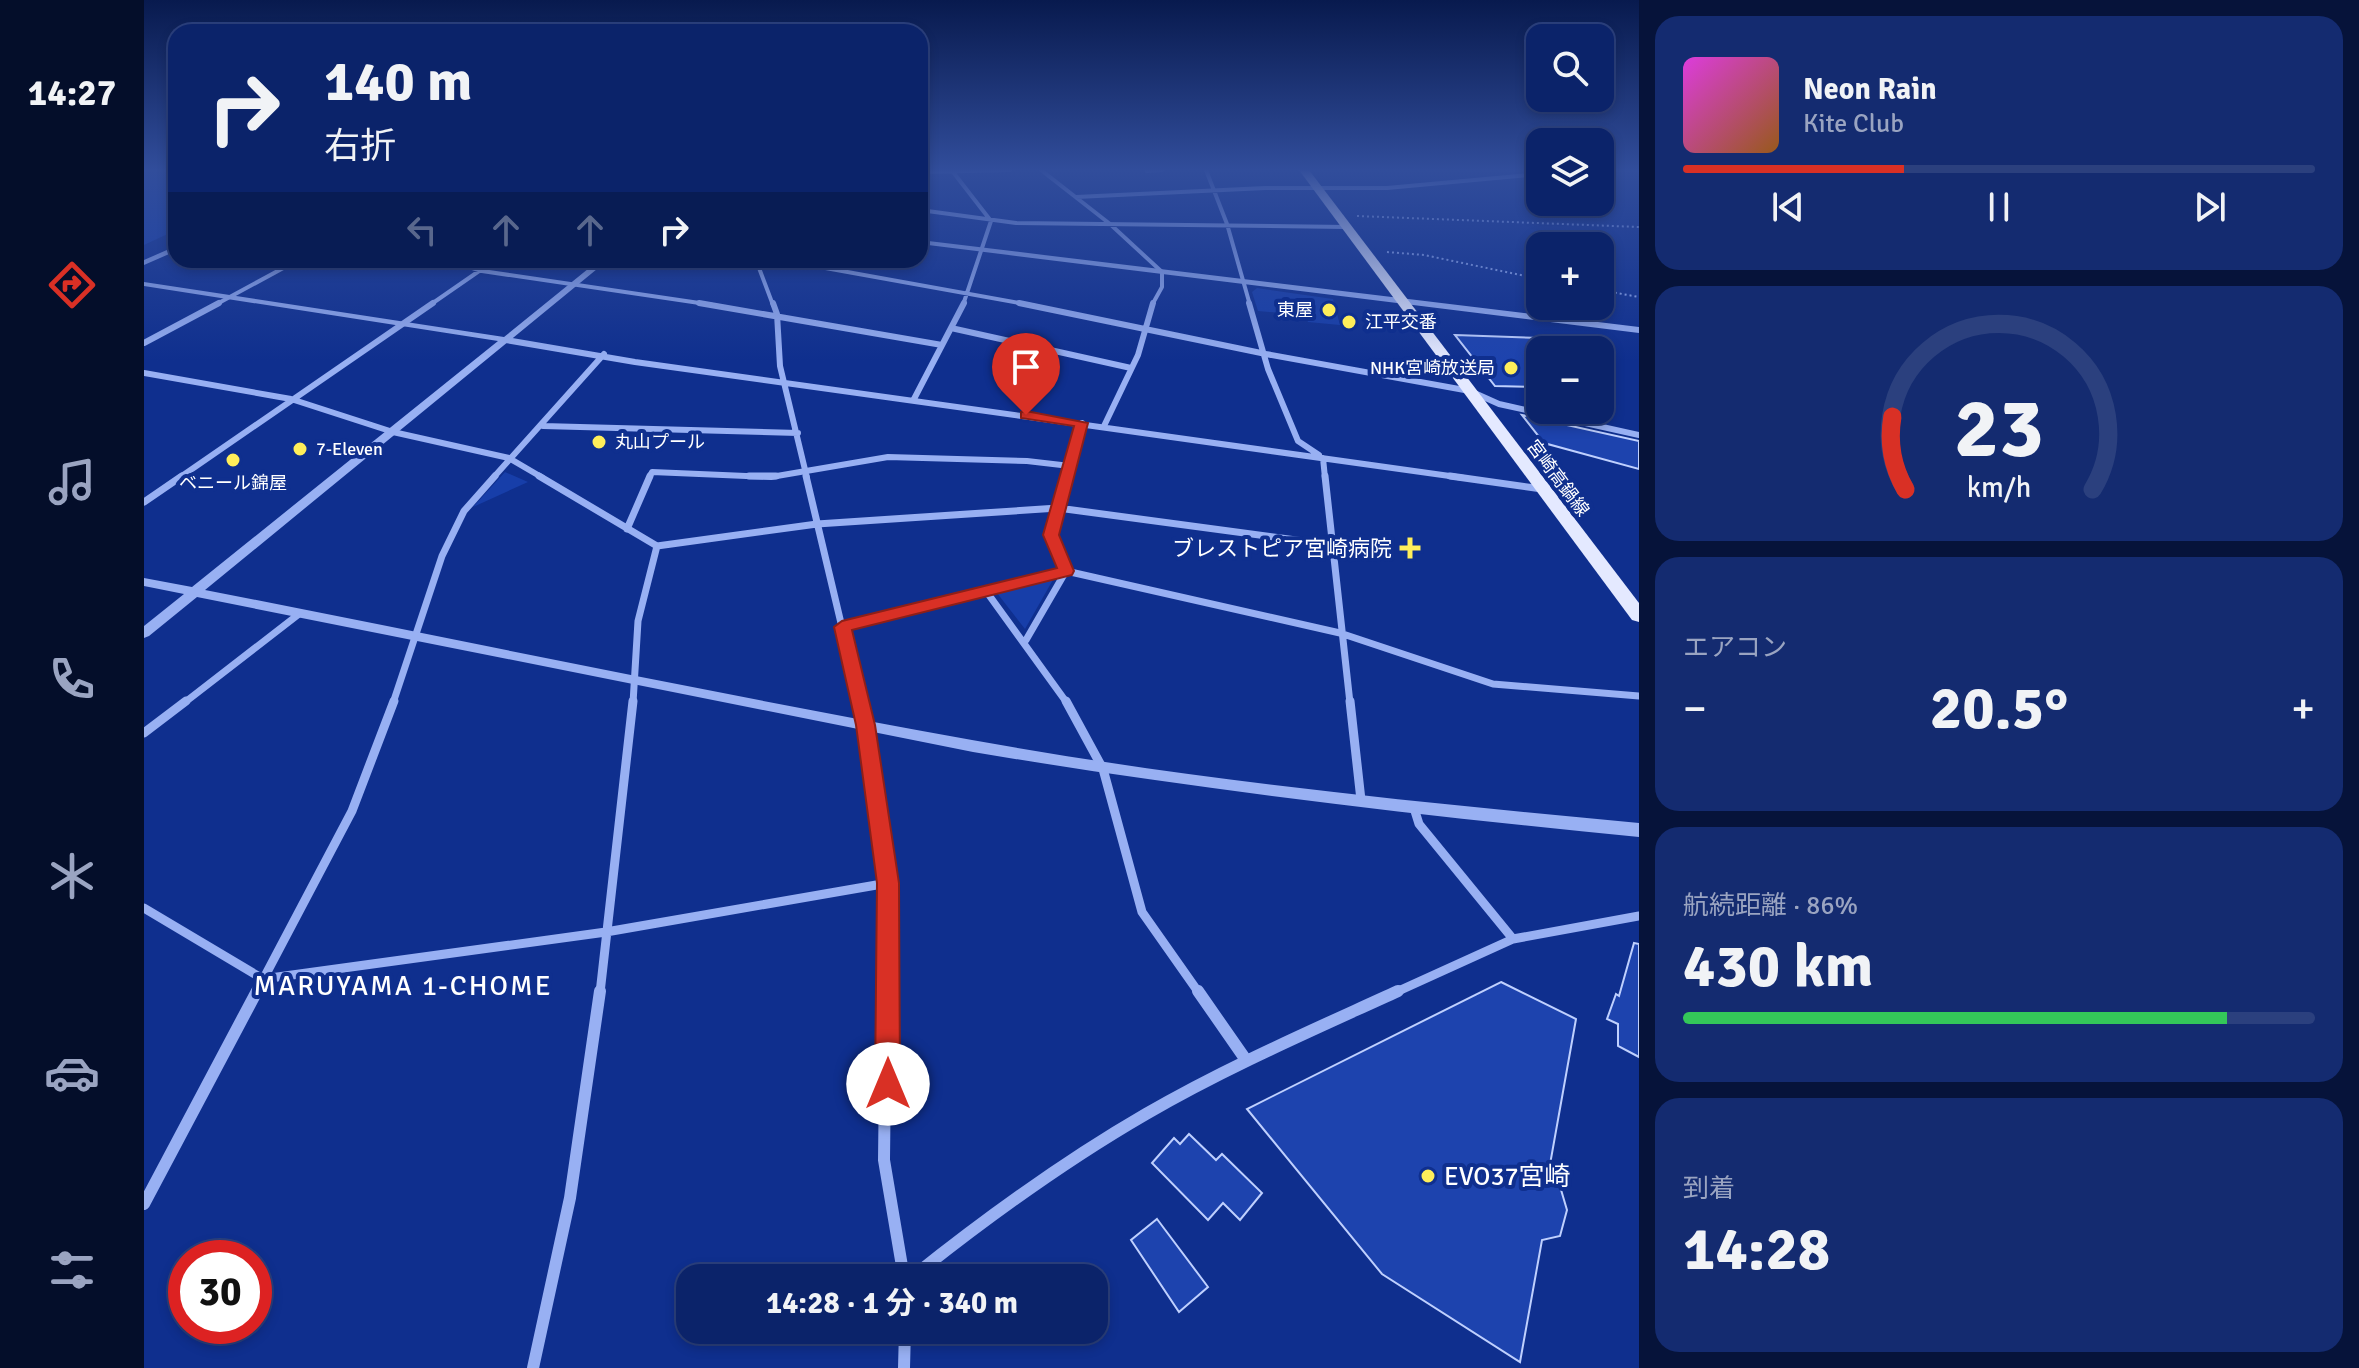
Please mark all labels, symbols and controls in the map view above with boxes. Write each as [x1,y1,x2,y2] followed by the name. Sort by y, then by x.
[1526,24,1614,424] map controls
[1526,24,1614,112] button: search
[324,47,472,116] text: 140 m
[192,56,296,160] icon: right
[28,71,116,116] text: 14:27
[1803,71,1937,108] text: Neon Rain
[1803,108,1904,140] text: Kite Club
[324,124,396,169] text: 右折
[1526,128,1614,216] button: layers
[1766,185,1810,229] icon: previous
[1977,185,2021,229] icon: pause
[2188,185,2232,229] icon: next
[400,208,444,252] icon: left
[484,208,528,252] icon: ahead
[568,208,612,252] icon: ahead
[652,208,696,252] icon: right
[1526,232,1614,320] button: +
[44,257,100,313] icon: directions
[1277,299,1313,321] place label: 東屋
[1320,301,1338,319] marker: 東屋
[1365,311,1437,333] place label: 江平交番
[1340,313,1358,331] marker: 江平交番
[992,333,1060,415] pin
[1526,336,1614,424] button: −
[1004,345,1048,389] icon: arrive
[1370,357,1495,379] place label: NHK宮崎放送局
[1502,359,1520,377] marker: NHK宮崎放送局
[1954,377,2044,479] text: 23
[615,431,705,453] place label: 丸山プール
[590,433,608,451] marker: 丸山プール
[1522,435,1594,521] street label: 宮崎高鍋線
[316,438,383,460] place label: 7-Eleven
[291,440,309,458] marker: 7-Eleven
[224,451,242,469] marker: ベニール錦屋
[44,454,100,510] icon: music
[1967,470,2031,505] text: km/h
[179,472,287,494] place label: ベニール錦屋
[1172,535,1392,562] place label: ブレストピア宮崎病院
[1399,537,1421,559] marker: ブレストピア宮崎病院
[1683,632,1787,664] text: エアコン
[44,651,100,707] icon: phone
[1930,672,2068,746] text: 20.5°
[1683,682,1707,736] text: −
[2291,682,2315,736] text: +
[44,848,100,904] icon: climate
[1683,890,1858,922] text: 航続距離 · 86%
[1683,930,1873,1004] text: 430 km
[254,969,553,1003] district label: MARUYAMA 1-CHOME
[846,1042,930,1126] position arrow
[44,1045,100,1101] icon: car
[1444,1161,1571,1193] place label: EVO37宮崎
[1419,1167,1437,1185] marker: EVO37宮崎
[1683,1173,1735,1205] text: 到着
[1683,1213,1830,1287] text: 14:28
[168,1240,272,1344] speed limit sign: 30
[44,1242,100,1298] icon: filters
[766,1285,1018,1322] text: 14:28 · 1 分 · 340 m

